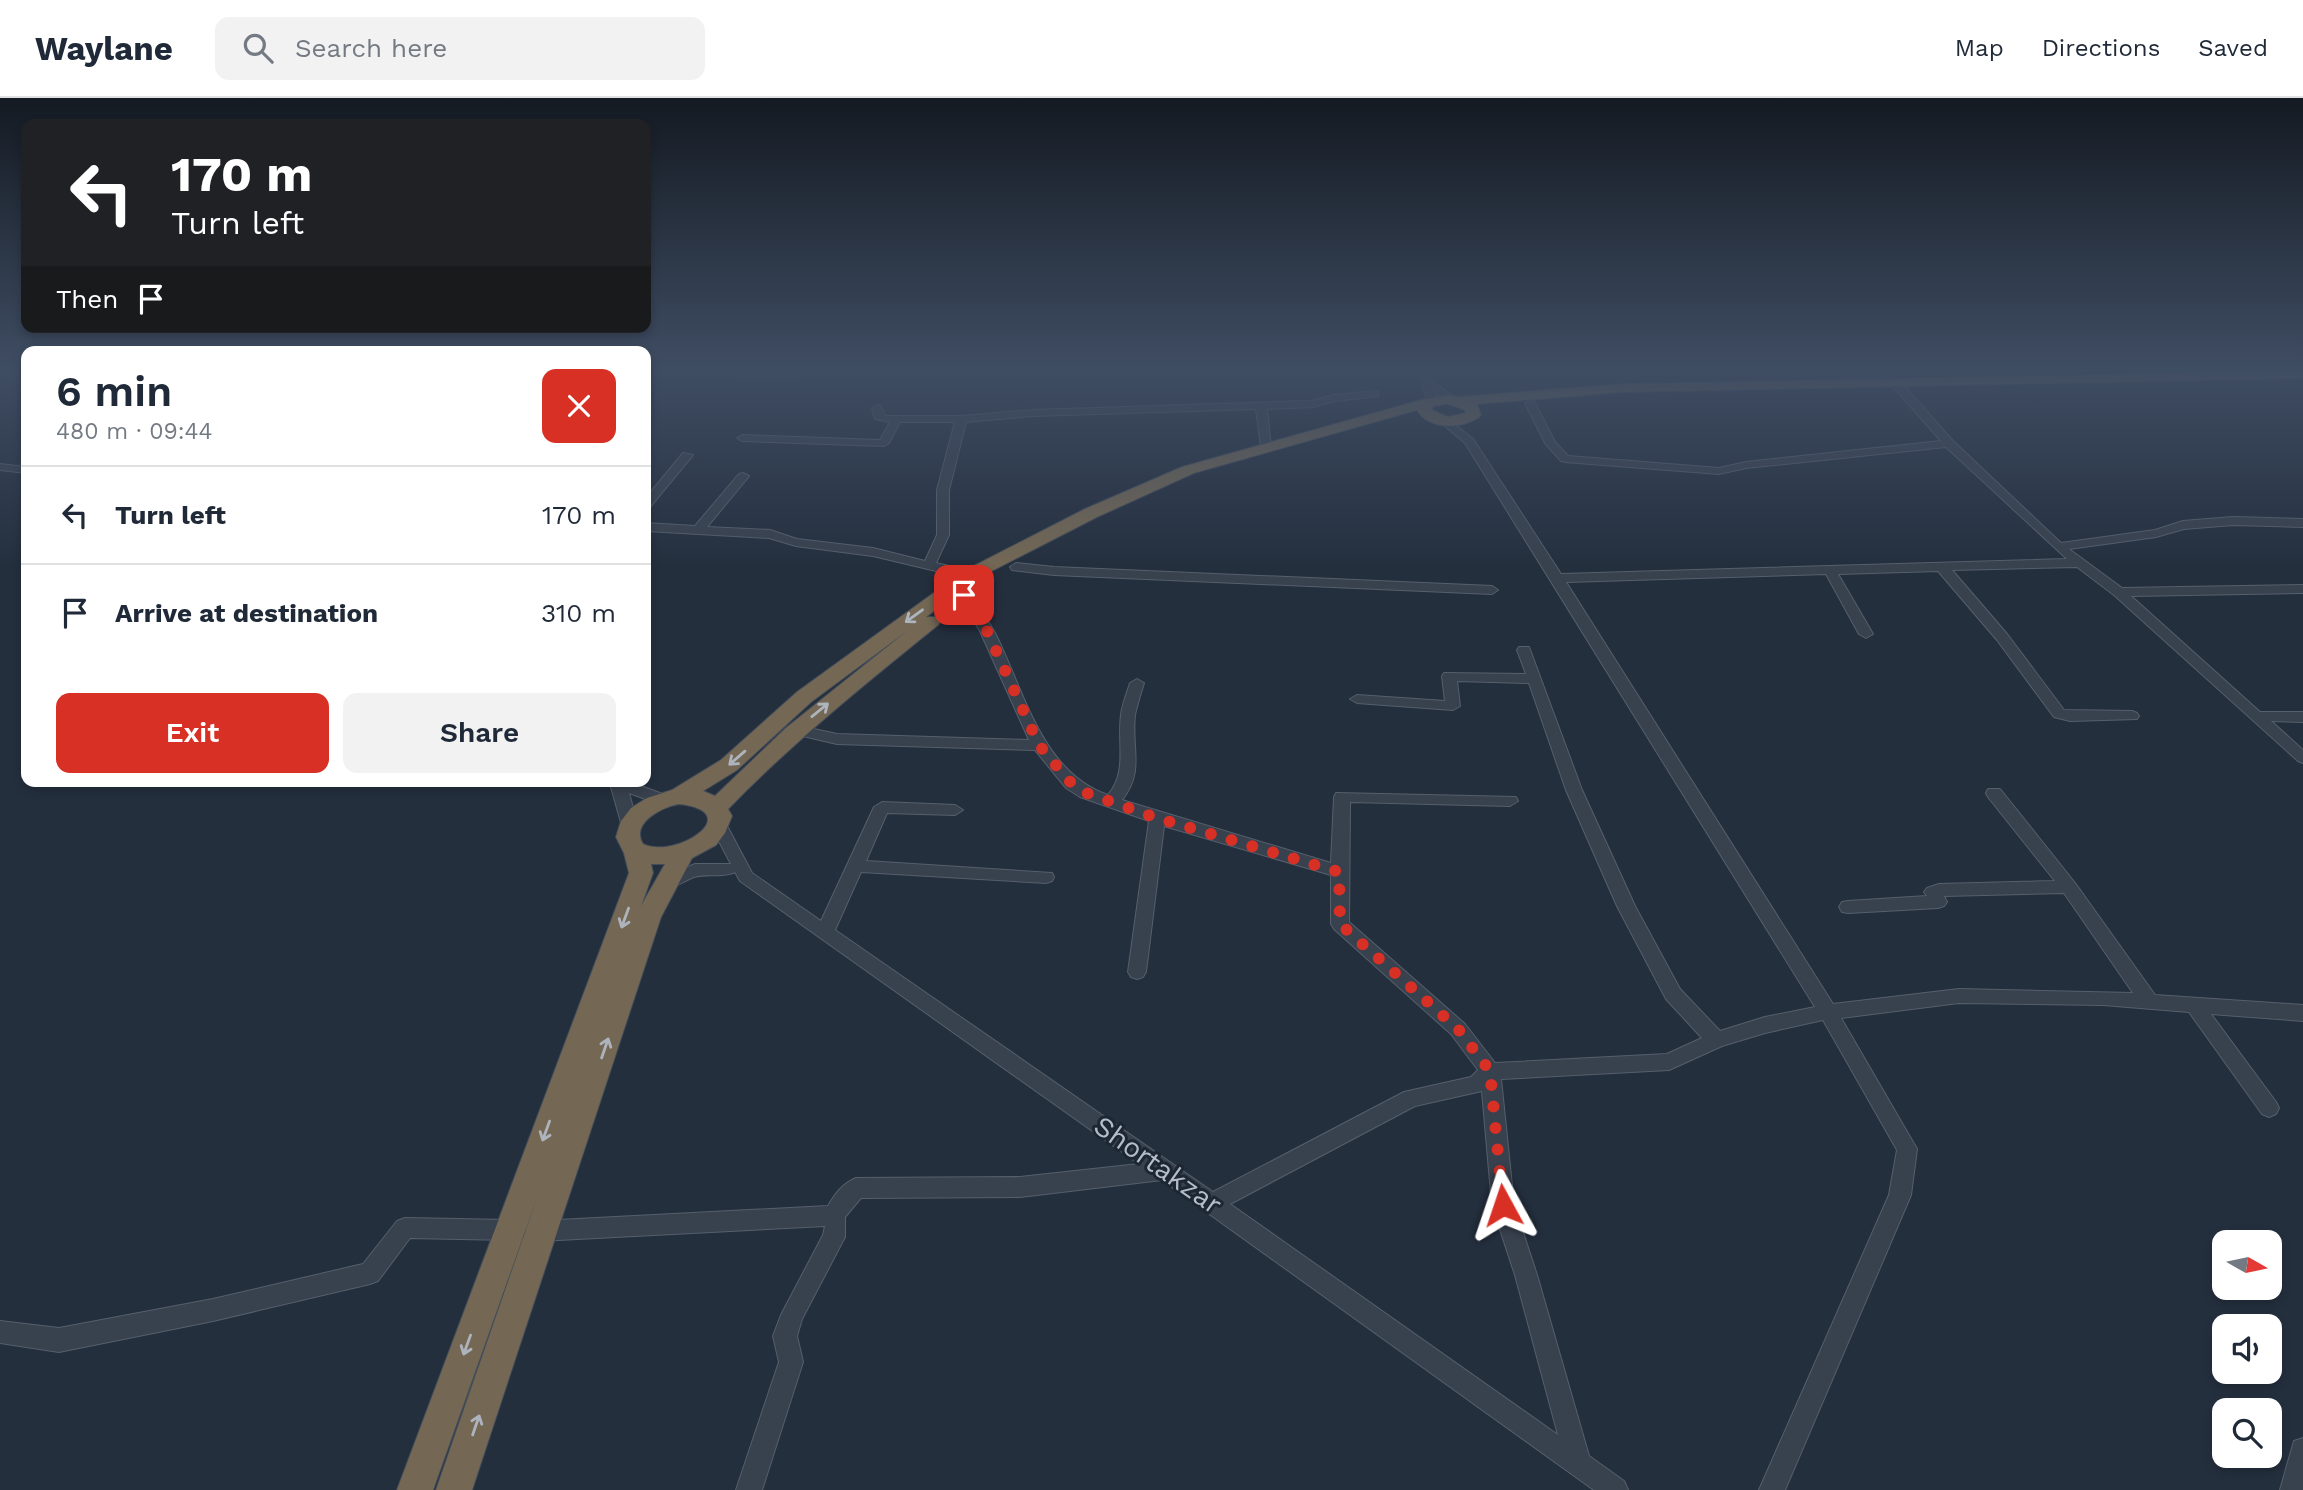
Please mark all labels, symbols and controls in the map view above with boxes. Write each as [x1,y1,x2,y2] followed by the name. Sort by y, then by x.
[215,17,705,80] search box
[35,29,173,68] text: Waylane
[239,29,277,67] icon: search
[295,33,447,63] text: Search here
[1955,34,2004,62] text: Map
[2042,34,2160,62] text: Directions
[2198,34,2268,62] text: Saved
[171,145,312,203] text: 170 m
[56,147,147,238] icon: left
[171,204,304,242] text: Turn left
[132,280,170,318] icon: arrive
[56,284,118,314] text: Then
[56,367,172,416] text: 6 min
[542,369,616,443] button: close
[56,418,213,445] text: 480 m · 09:44
[56,496,94,534] icon: left
[115,500,226,530] text: Turn left
[542,500,616,530] text: 170 m
[934,565,994,625] pin
[945,576,983,614] icon: arrive
[56,594,94,632] icon: arrive
[115,598,378,628] text: Arrive at destination
[541,598,616,628] text: 310 m
[905,608,924,623] one-way arrow
[56,693,329,773] button: Exit
[343,693,616,773] button: Share
[810,702,829,717] one-way arrow
[728,750,746,766] one-way arrow
[618,907,630,929] one-way arrow
[600,1037,612,1059] one-way arrow
[1088,1109,1228,1221] street label: Shortakzar
[539,1120,551,1142] one-way arrow
[1466,1168,1540,1242] position arrow
[2212,1230,2282,1300] north arrow
[2212,1230,2282,1468] map controls
[2212,1314,2282,1384] button: sound
[460,1333,473,1355] one-way arrow
[2212,1398,2282,1468] button: search
[471,1415,483,1437] one-way arrow

